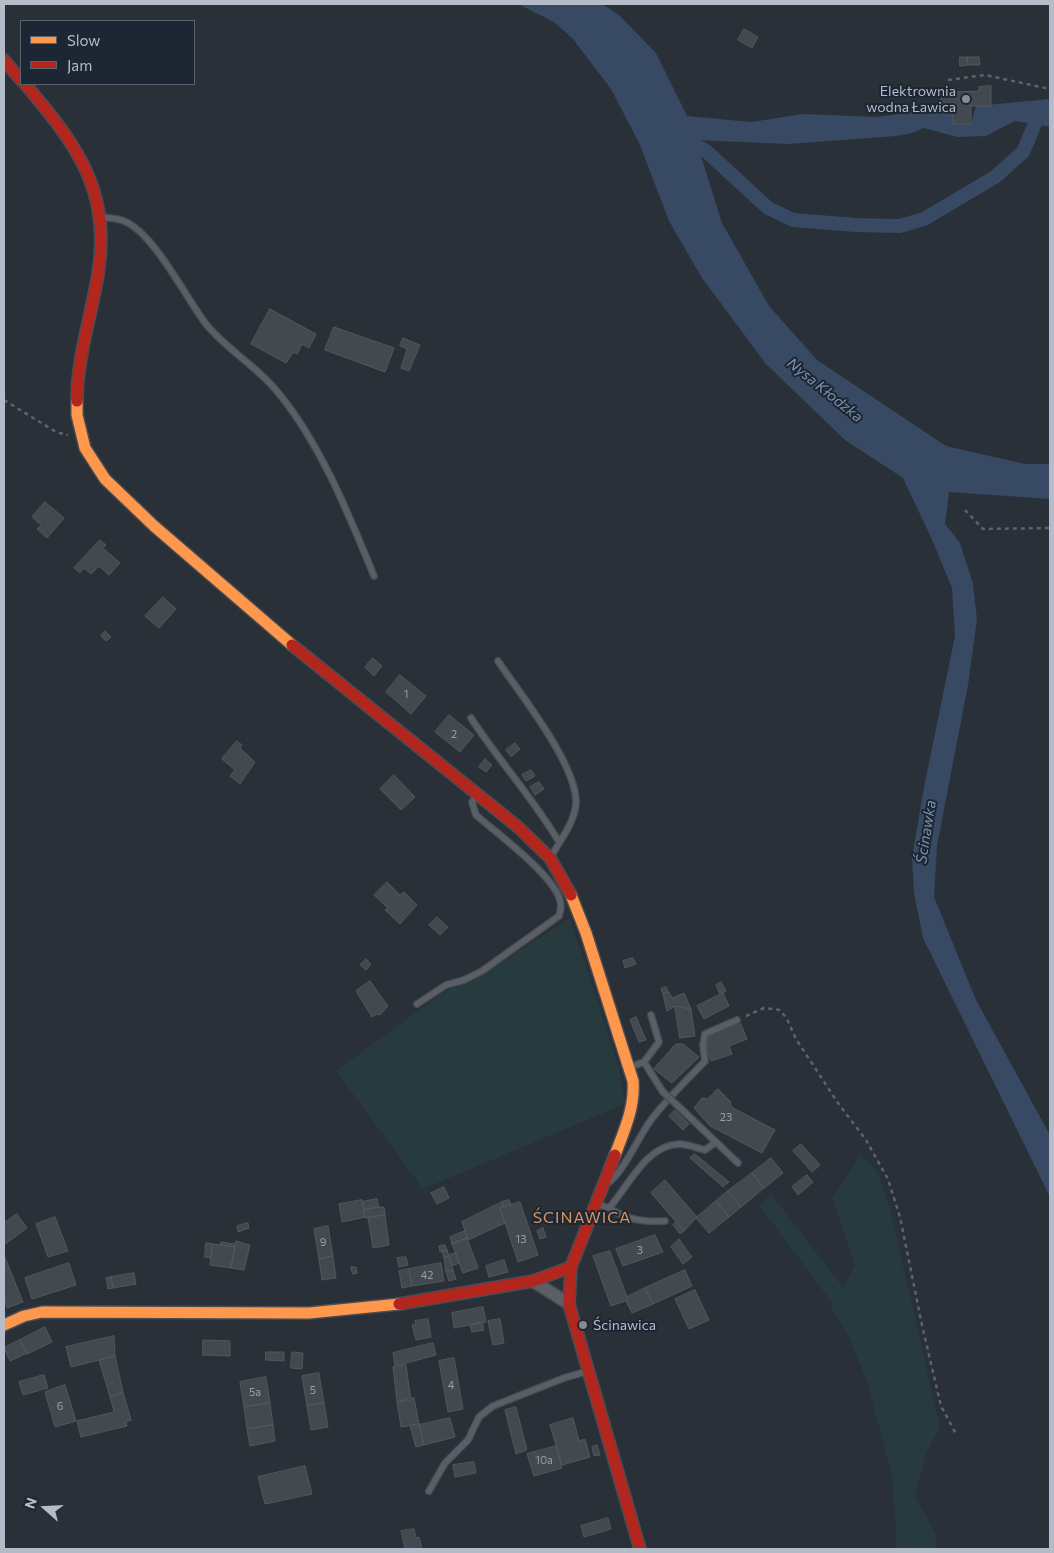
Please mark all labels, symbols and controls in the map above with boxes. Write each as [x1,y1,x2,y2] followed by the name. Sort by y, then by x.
[20,20,195,85] legend
[67,31,100,49] text: Slow
[67,56,92,74] text: Jam
[866,83,956,115] place label: Elektrownia wodna Ławica
[960,93,972,105] marker: Elektrownia wodna Ławica
[784,354,866,426] water label: Nysa Kłodzka
[404,687,408,701] house number: 1
[451,727,457,741] house number: 2
[912,799,940,865] water label: Ścinawka
[720,1110,732,1124] house number: 23
[532,1208,632,1228] district label: ŚCINAWICA
[516,1232,526,1246] house number: 13
[320,1235,326,1249] house number: 9
[637,1243,643,1257] house number: 3
[421,1268,433,1282] house number: 42
[593,1317,656,1333] place label: Ścinawica
[577,1319,589,1331] marker: Ścinawica
[448,1378,454,1392] house number: 4
[310,1383,316,1397] house number: 5
[249,1385,261,1399] house number: 5a
[57,1399,63,1413] house number: 6
[535,1453,553,1467] house number: 10a
[20,1483,70,1533] north arrow
[21,1495,40,1511] text: N

